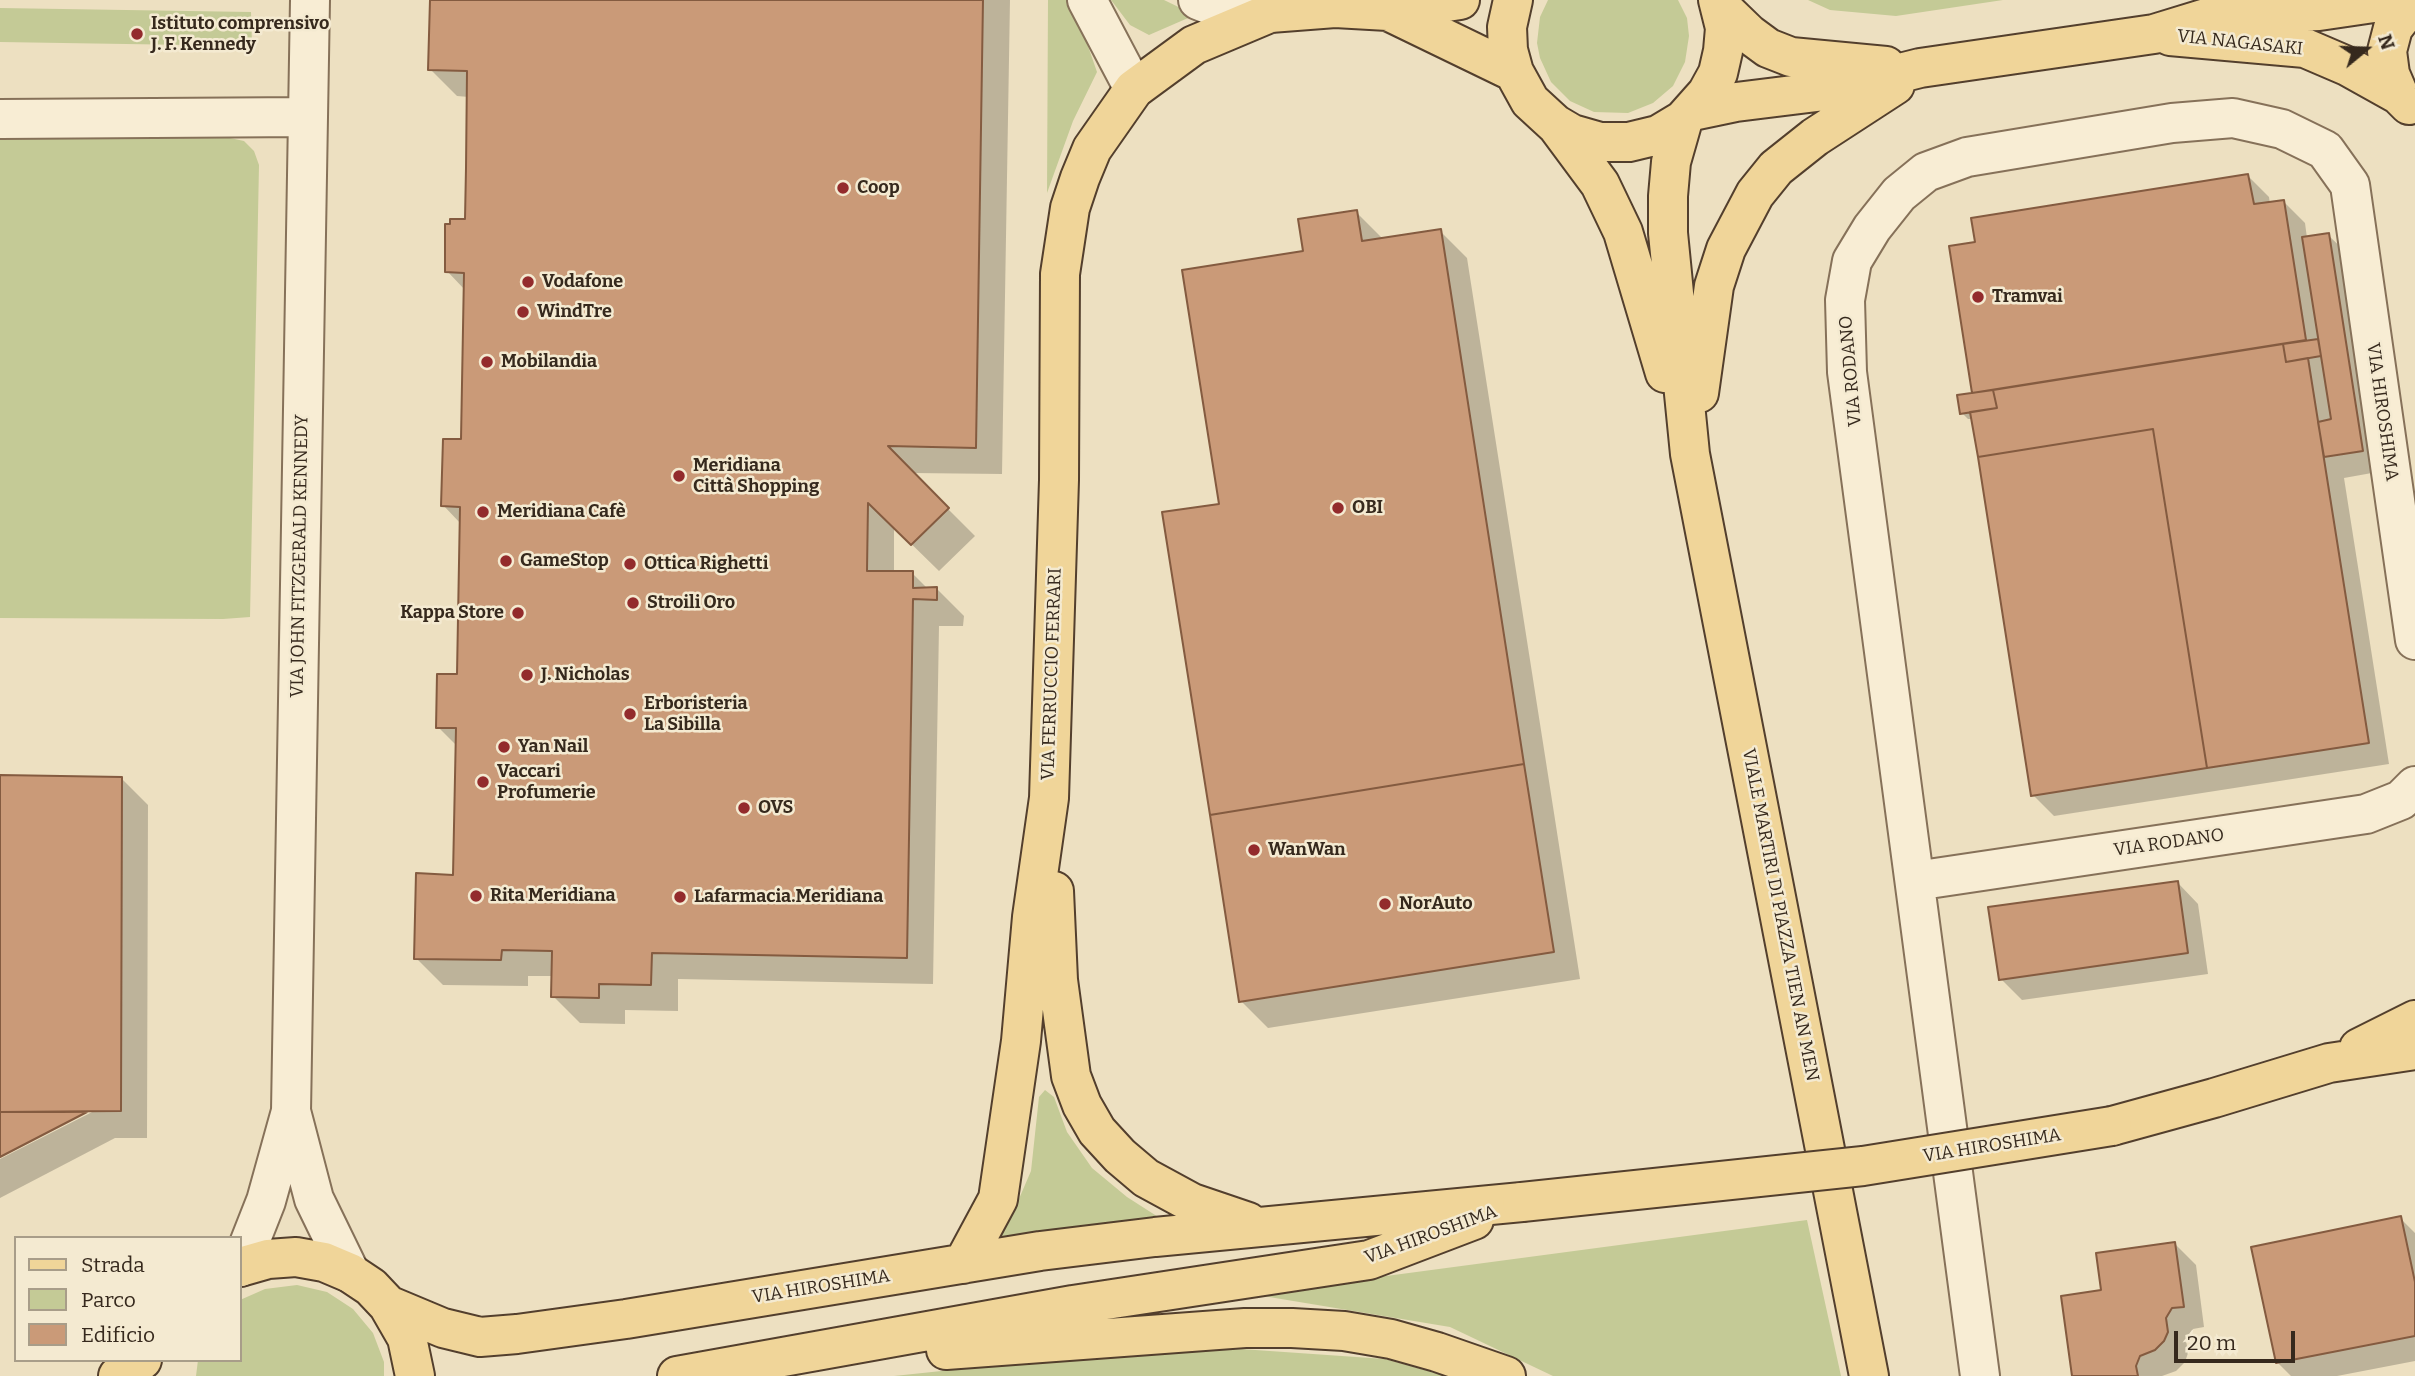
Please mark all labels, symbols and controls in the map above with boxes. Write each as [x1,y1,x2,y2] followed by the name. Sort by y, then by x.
[151,13,329,56] place label: Istituto comprensivo J. F. Kennedy
[2331,14,2401,84] north arrow
[129,26,145,42] marker: Istituto comprensivo J. F. Kennedy
[2176,26,2304,60] street label: VIA NAGASAKI
[2373,31,2400,53] text: N
[857,177,900,199] place label: Coop
[835,180,851,196] marker: Coop
[542,271,623,293] place label: Vodafone
[520,274,536,290] marker: Vodafone
[1992,286,2063,308] place label: Tramvai
[1970,289,1986,305] marker: Tramvai
[537,301,612,323] place label: WindTre
[515,304,531,320] marker: WindTre
[1835,315,1867,427] street label: VIA RODANO
[2362,342,2402,482] street label: VIA HIROSHIMA
[501,351,597,373] place label: Mobilandia
[479,354,495,370] marker: Mobilandia
[287,414,313,698] street label: VIA JOHN FITZGERALD KENNEDY
[693,455,819,498] place label: Meridiana Città Shopping
[671,468,687,484] marker: Meridiana Città Shopping
[1352,497,1383,519] place label: OBI
[1330,500,1346,516] marker: OBI
[497,501,626,523] place label: Meridiana Cafè
[475,504,491,520] marker: Meridiana Cafè
[520,550,609,572] place label: GameStop
[498,553,514,569] marker: GameStop
[644,553,768,575] place label: Ottica Righetti
[622,556,638,572] marker: Ottica Righetti
[1037,567,1067,781] street label: VIA FERRUCCIO FERRARI
[647,592,735,614] place label: Stroili Oro
[625,595,641,611] marker: Stroili Oro
[400,602,504,624] place label: Kappa Store
[510,605,526,621] marker: Kappa Store
[541,664,630,686] place label: J. Nicholas
[519,667,535,683] marker: J. Nicholas
[644,693,748,736] place label: Erboristeria La Sibilla
[622,706,638,722] marker: Erboristeria La Sibilla
[518,736,588,758] place label: Yan Nail
[496,739,512,755] marker: Yan Nail
[1737,747,1823,1083] street label: VIALE MARTIRI DI PIAZZA TIEN AN MEN
[497,761,596,804] place label: Vaccari Profumerie
[475,774,491,790] marker: Vaccari Profumerie
[758,797,793,819] place label: OVS
[736,800,752,816] marker: OVS
[2112,825,2226,861] street label: VIA RODANO
[1268,839,1346,861] place label: WanWan
[1246,842,1262,858] marker: WanWan
[490,885,616,907] place label: Rita Meridiana
[694,886,883,908] place label: Lafarmacia.Meridiana
[468,888,484,904] marker: Rita Meridiana
[672,889,688,905] marker: Lafarmacia.Meridiana
[1399,893,1473,915] place label: NorAuto
[1377,896,1393,912] marker: NorAuto
[1922,1124,2062,1168] street label: VIA HIROSHIMA
[1362,1201,1500,1269] street label: VIA HIROSHIMA
[14,1236,242,1362] legend
[81,1252,145,1278] text: Strada
[751,1265,891,1309] street label: VIA HIROSHIMA
[81,1287,136,1313] text: Parco
[2177,1316,2298,1360] scale bar
[81,1322,155,1348] text: Edificio
[2187,1330,2236,1356] text: 20 m

